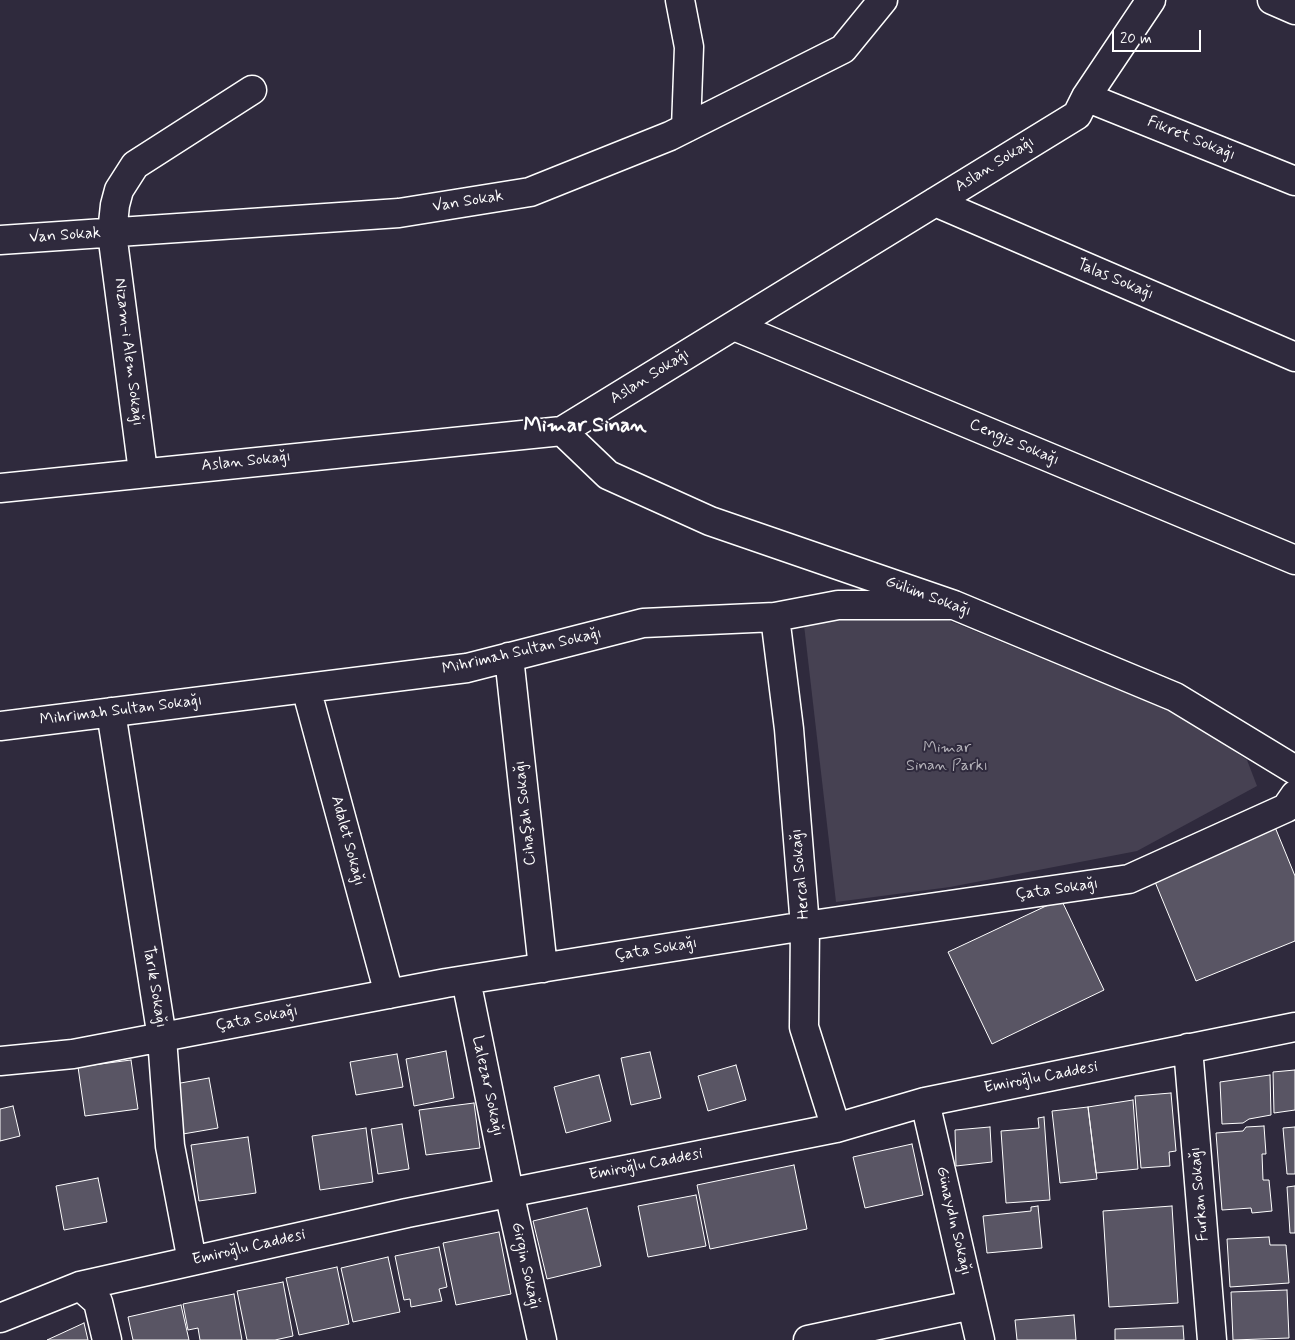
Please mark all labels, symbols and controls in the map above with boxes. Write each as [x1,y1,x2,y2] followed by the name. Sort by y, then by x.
[1115,20,1204,52] scale bar
[1120,29,1152,49] text: 20 m
[1144,113,1238,165] street label: Fikret Sokağı
[952,133,1038,197] street label: Aslan Sokağı
[431,187,505,217] street label: Van Sokak
[29,224,101,248] street label: Van Sokak
[1074,255,1156,305] street label: Talas Sokağı
[109,277,147,427] street label: Nizam-i Alem Sokağı
[607,345,693,409] street label: Aslan Sokağı
[523,414,647,440] district label: Mimar Sinan
[966,415,1062,471] street label: Cengiz Sokağı
[200,448,292,476] street label: Aslan Sokağı
[882,573,974,621] street label: Gülüm Sokağı
[440,624,604,680] street label: Mihrimah Sultan Sokağı
[39,692,203,730] street label: Mihrimah Sultan Sokağı
[906,739,988,777] park label: Mimar Sinan Parkı
[511,759,541,867] street label: Cihaşah Sokağı
[326,794,368,888] street label: Adalet Sokağı
[787,828,815,920] street label: Hercal Sokağı
[1014,875,1100,905] street label: Çata Sokağı
[613,934,699,966] street label: Çata Sokağı
[138,945,170,1029] street label: Tarık Sokağı
[214,1002,300,1036] street label: Çata Sokağı
[467,1034,507,1138] street label: Lalezar Sokağı
[982,1058,1100,1098] street label: Emiroğlu Caddesi
[587,1145,705,1185] street label: Emiroğlu Caddesi
[1186,1146,1214,1242] street label: Furkan Sokağı
[931,1164,975,1278] street label: Günaydın Sokağı
[506,1221,544,1311] street label: Girgin Sokağı
[191,1226,307,1270] street label: Emiroğlu Caddesi

